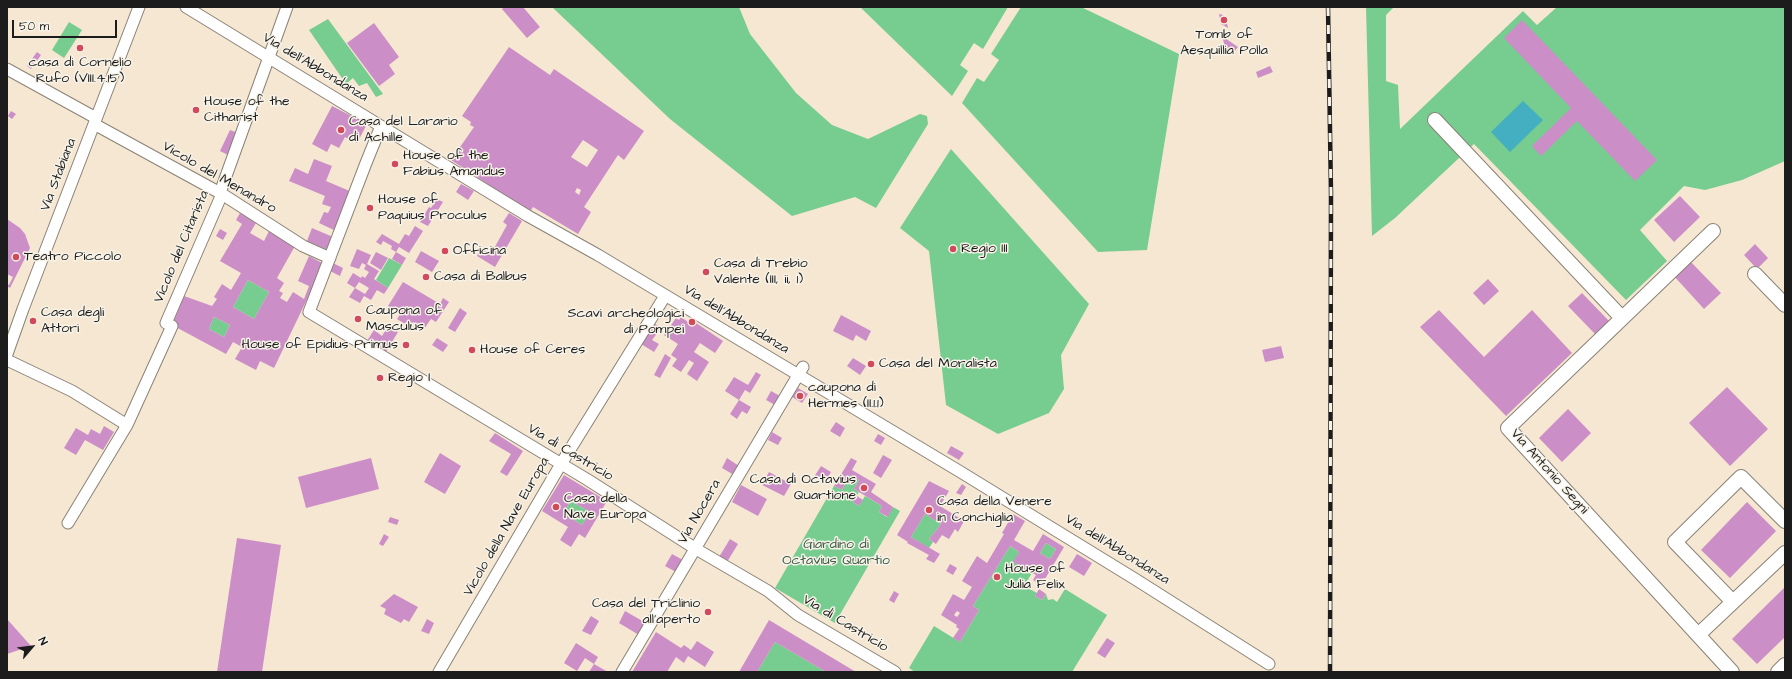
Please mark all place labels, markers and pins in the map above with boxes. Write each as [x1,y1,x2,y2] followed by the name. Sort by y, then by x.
[1219,15,1229,25] marker: Tomb of Aesquillia Polla
[1180,27,1268,60] place label: Tomb of Aesquillia Polla
[75,43,85,53] marker: casa di Cornelio Rufo (VIII.4.15)
[29,55,131,88] place label: casa di Cornelio Rufo (VIII.4.15)
[204,94,290,126] place label: House of the Citharist
[191,105,201,115] marker: House of the Citharist
[349,114,458,146] place label: Casa del Larario di Achille
[336,125,346,135] marker: Casa del Larario di Achille
[403,148,505,180] place label: House of the Fabius Amandus
[390,159,400,169] marker: House of the Fabius Amandus
[378,192,487,224] place label: House of Paquius Proculus
[365,203,375,213] marker: House of Paquius Proculus
[961,241,1008,257] place label: Regio III
[453,243,506,259] place label: Officina
[948,244,958,254] marker: Regio III
[440,246,450,256] marker: Officina
[24,249,121,265] place label: Teatro Piccolo
[11,252,21,262] marker: Teatro Piccolo
[714,256,808,288] place label: Casa di Trebio Valente (III, ii, 1)
[701,267,711,277] marker: Casa di Trebio Valente (III, ii, 1)
[434,269,527,285] place label: Casa di Balbus
[421,272,431,282] marker: Casa di Balbus
[366,303,442,336] place label: Caupona of Masculus
[41,305,104,338] place label: Casa degli Attori
[568,306,684,338] place label: Scavi archeologici di Pompei
[353,314,363,324] marker: Caupona of Masculus
[28,316,38,326] marker: Casa degli Attori
[687,317,697,327] marker: Scavi archeologici di Pompei
[241,337,398,353] place label: House of Epidius Primus
[401,340,411,350] marker: House of Epidius Primus
[480,342,585,358] place label: House of Ceres
[467,345,477,355] marker: House of Ceres
[879,356,997,372] place label: Casa del Moralista
[866,359,876,369] marker: Casa del Moralista
[388,370,430,386] place label: Regio I
[375,373,385,383] marker: Regio I
[808,380,884,412] place label: caupona di Hermes (II.1.1)
[795,391,805,401] marker: caupona di Hermes (II.1.1)
[750,472,856,504] place label: Casa di Octavius Quartione
[859,483,869,493] marker: Casa di Octavius Quartione
[564,491,646,524] place label: Casa della Nave Europa
[937,494,1052,526] place label: Casa della Venere in Conchiglia
[551,502,561,512] marker: Casa della Nave Europa
[924,505,934,515] marker: Casa della Venere in Conchiglia
[1005,561,1065,594] place label: House of Julia Felix
[992,572,1002,582] marker: House of Julia Felix
[592,596,700,628] place label: Casa del Triclinio all'aperto
[703,607,713,617] marker: Casa del Triclinio all'aperto

